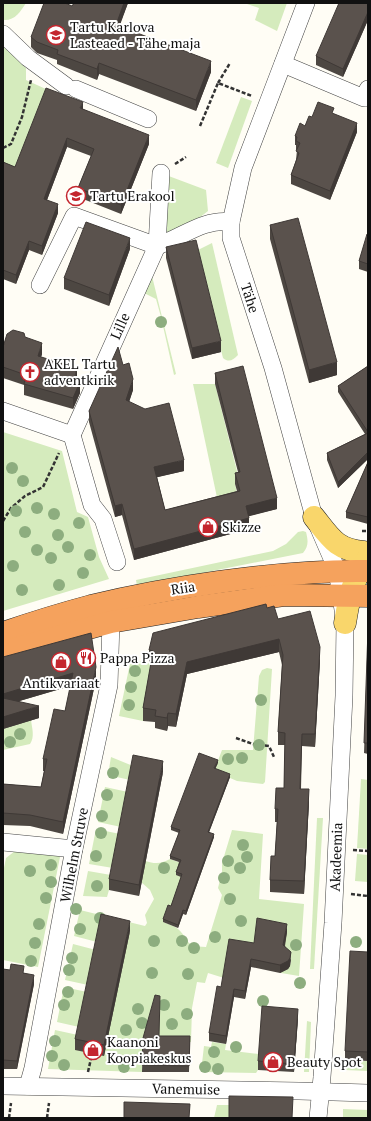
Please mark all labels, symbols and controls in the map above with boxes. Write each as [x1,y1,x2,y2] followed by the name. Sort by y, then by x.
[70,17,201,52] place label: Tartu Karlova Lasteaed - Tähe maja
[45,24,67,46] school or university icon: Tartu Karlova Lasteaed - Tähe maja
[65,185,87,207] school or university icon: Tartu Erakool
[90,186,175,205] place label: Tartu Erakool
[237,280,264,315] street label: Tähe
[105,309,134,342] street label: Lille
[44,354,116,389] place label: AKEL Tartu adventkirik
[19,361,41,383] church icon: AKEL Tartu adventkirik
[197,516,219,538] shop icon: Skizze
[222,517,261,536] place label: Skizze
[169,576,196,599] street label: Riia
[75,647,97,669] restaurant icon: Pappa Pizza
[100,648,175,667] place label: Pappa Pizza
[50,651,72,673] shop icon: Antikvariaat
[22,673,101,692] place label: Antikvariaat
[55,806,92,904] street label: Wilhelm Struve
[325,822,346,892] street label: Akadeemia
[107,1032,192,1067] place label: Kaanoni Koopiakeskus
[82,1039,104,1061] shop icon: Kaanoni Koopiakeskus
[262,1051,284,1073] shop icon: Beauty Spot
[287,1052,362,1071] place label: Beauty Spot
[152,1078,220,1099] street label: Vanemuise

